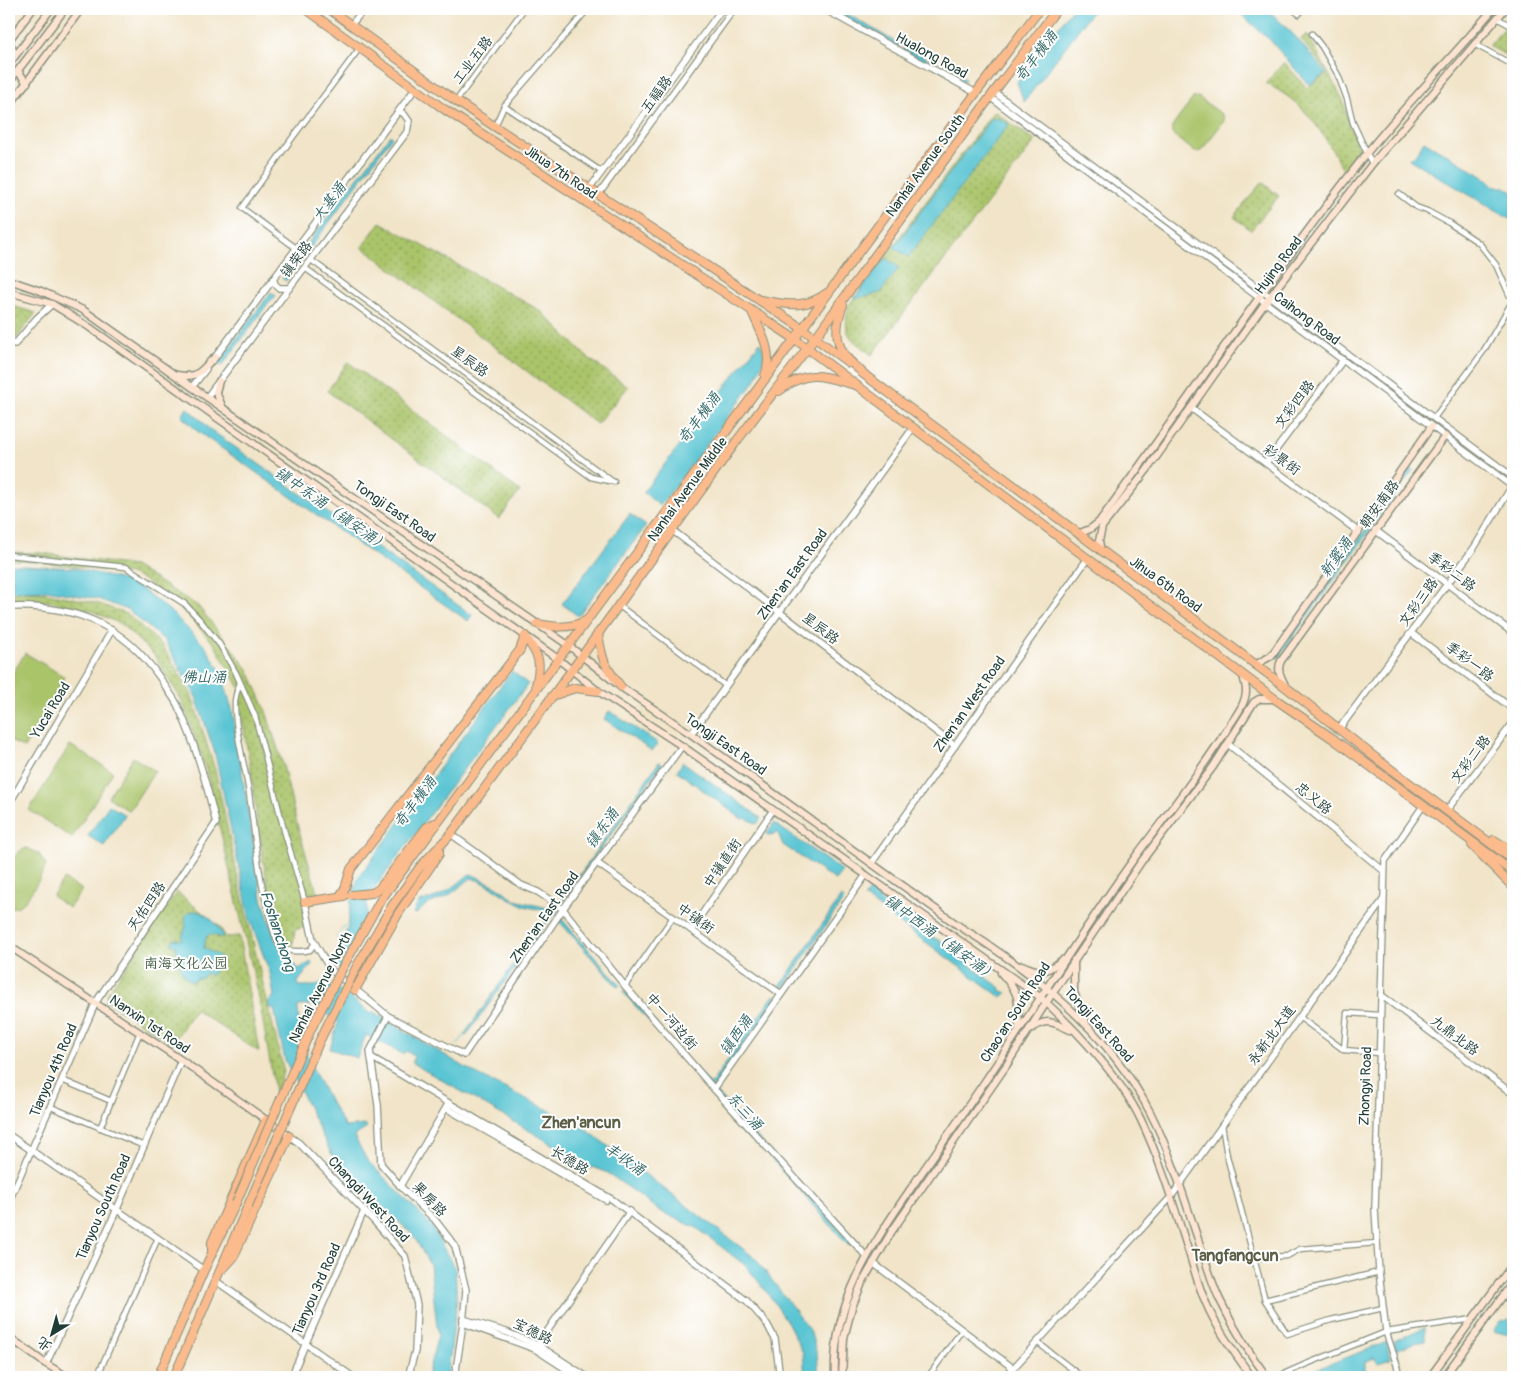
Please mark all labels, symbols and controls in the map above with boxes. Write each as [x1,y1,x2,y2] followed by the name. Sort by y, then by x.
[1011,26,1063,86] water label: 奇丰横涌
[893,29,971,82] street label: Hualong Road
[449,33,496,88] street label: 工业五路
[637,72,676,116] street label: 五福路
[882,111,968,220] street label: Nanhai Avenue South
[521,142,600,203] street label: Jihua 7th Road
[308,178,351,226] water label: 大基涌
[1251,233,1306,298] street label: Hujing Road
[277,237,316,281] street label: 镇荣路
[1270,288,1343,349] street label: Caihong Road
[448,342,492,381] street label: 星辰路
[1271,377,1318,432] street label: 文彩四路
[674,388,726,448] water label: 奇丰横涌
[644,434,731,545] street label: Nanhai Avenue Middle
[1260,440,1304,479] street label: 彩景街
[271,463,392,556] water label: 镇中东涌（镇安涌）
[351,477,439,546] street label: Tongji East Road
[1356,477,1403,532] street label: 朝安南路
[754,525,831,623] street label: Zhen'an East Road
[1316,533,1358,581] water label: 新窦涌
[1424,548,1479,595] street label: 季彩二路
[1126,553,1205,616] street label: Jihua 6th Road
[1395,575,1442,630] street label: 文彩三路
[799,609,843,648] street label: 星辰路
[1442,638,1497,685] street label: 季彩一路
[930,653,1009,756] street label: Zhen'an West Road
[181,668,227,687] water label: 佛山涌
[26,679,74,742] street label: Yucai Road
[682,710,770,779] street label: Tongji East Road
[1447,732,1494,787] street label: 文彩二路
[390,772,442,832] water label: 奇丰横涌
[1292,779,1335,818] street label: 忠义路
[581,804,624,852] water label: 镇东涌
[700,835,745,891] street label: 中镇直街
[506,868,582,966] street label: Zhen'an East Road
[124,878,169,934] street label: 天佑四路
[256,888,300,975] water label: Foshanchong
[881,891,1001,986] water label: 镇中西涌（镇安涌）
[674,899,718,937] street label: 中镇街
[285,929,356,1046] street label: Nanhai Avenue North
[144,955,228,972] park label: 南海文化公园
[977,959,1054,1066] street label: Chao'an South Road
[1060,983,1137,1066] street label: Tongji East Road
[642,989,701,1053] street label: 中一河边街
[106,991,193,1058] street label: Nanxin 1st Road
[1244,1002,1299,1069] street label: 永新北大道
[716,1011,758,1059] water label: 镇西涌
[1427,1012,1482,1059] street label: 九鼎北路
[26,1021,81,1120] street label: Tianyou 4th Road
[1356,1046,1375,1126] street label: Zhongyi Road
[723,1088,767,1135] water label: 东三涌
[541,1113,621,1133] district label: Zhen'ancun
[601,1139,649,1181] water label: 丰收涌
[547,1142,592,1179] street label: 长德路
[72,1151,135,1263] street label: Tianyou South Road
[324,1153,413,1246] street label: Changdi West Road
[409,1178,450,1220] street label: 果房路
[289,1240,344,1338] street label: Tianyou 3rd Road
[1190,1246,1279,1266] district label: Tangfangcun
[28,1308,78,1358] north arrow
[510,1315,555,1348] street label: 宝德路
[34,1333,55,1355] text: 北

